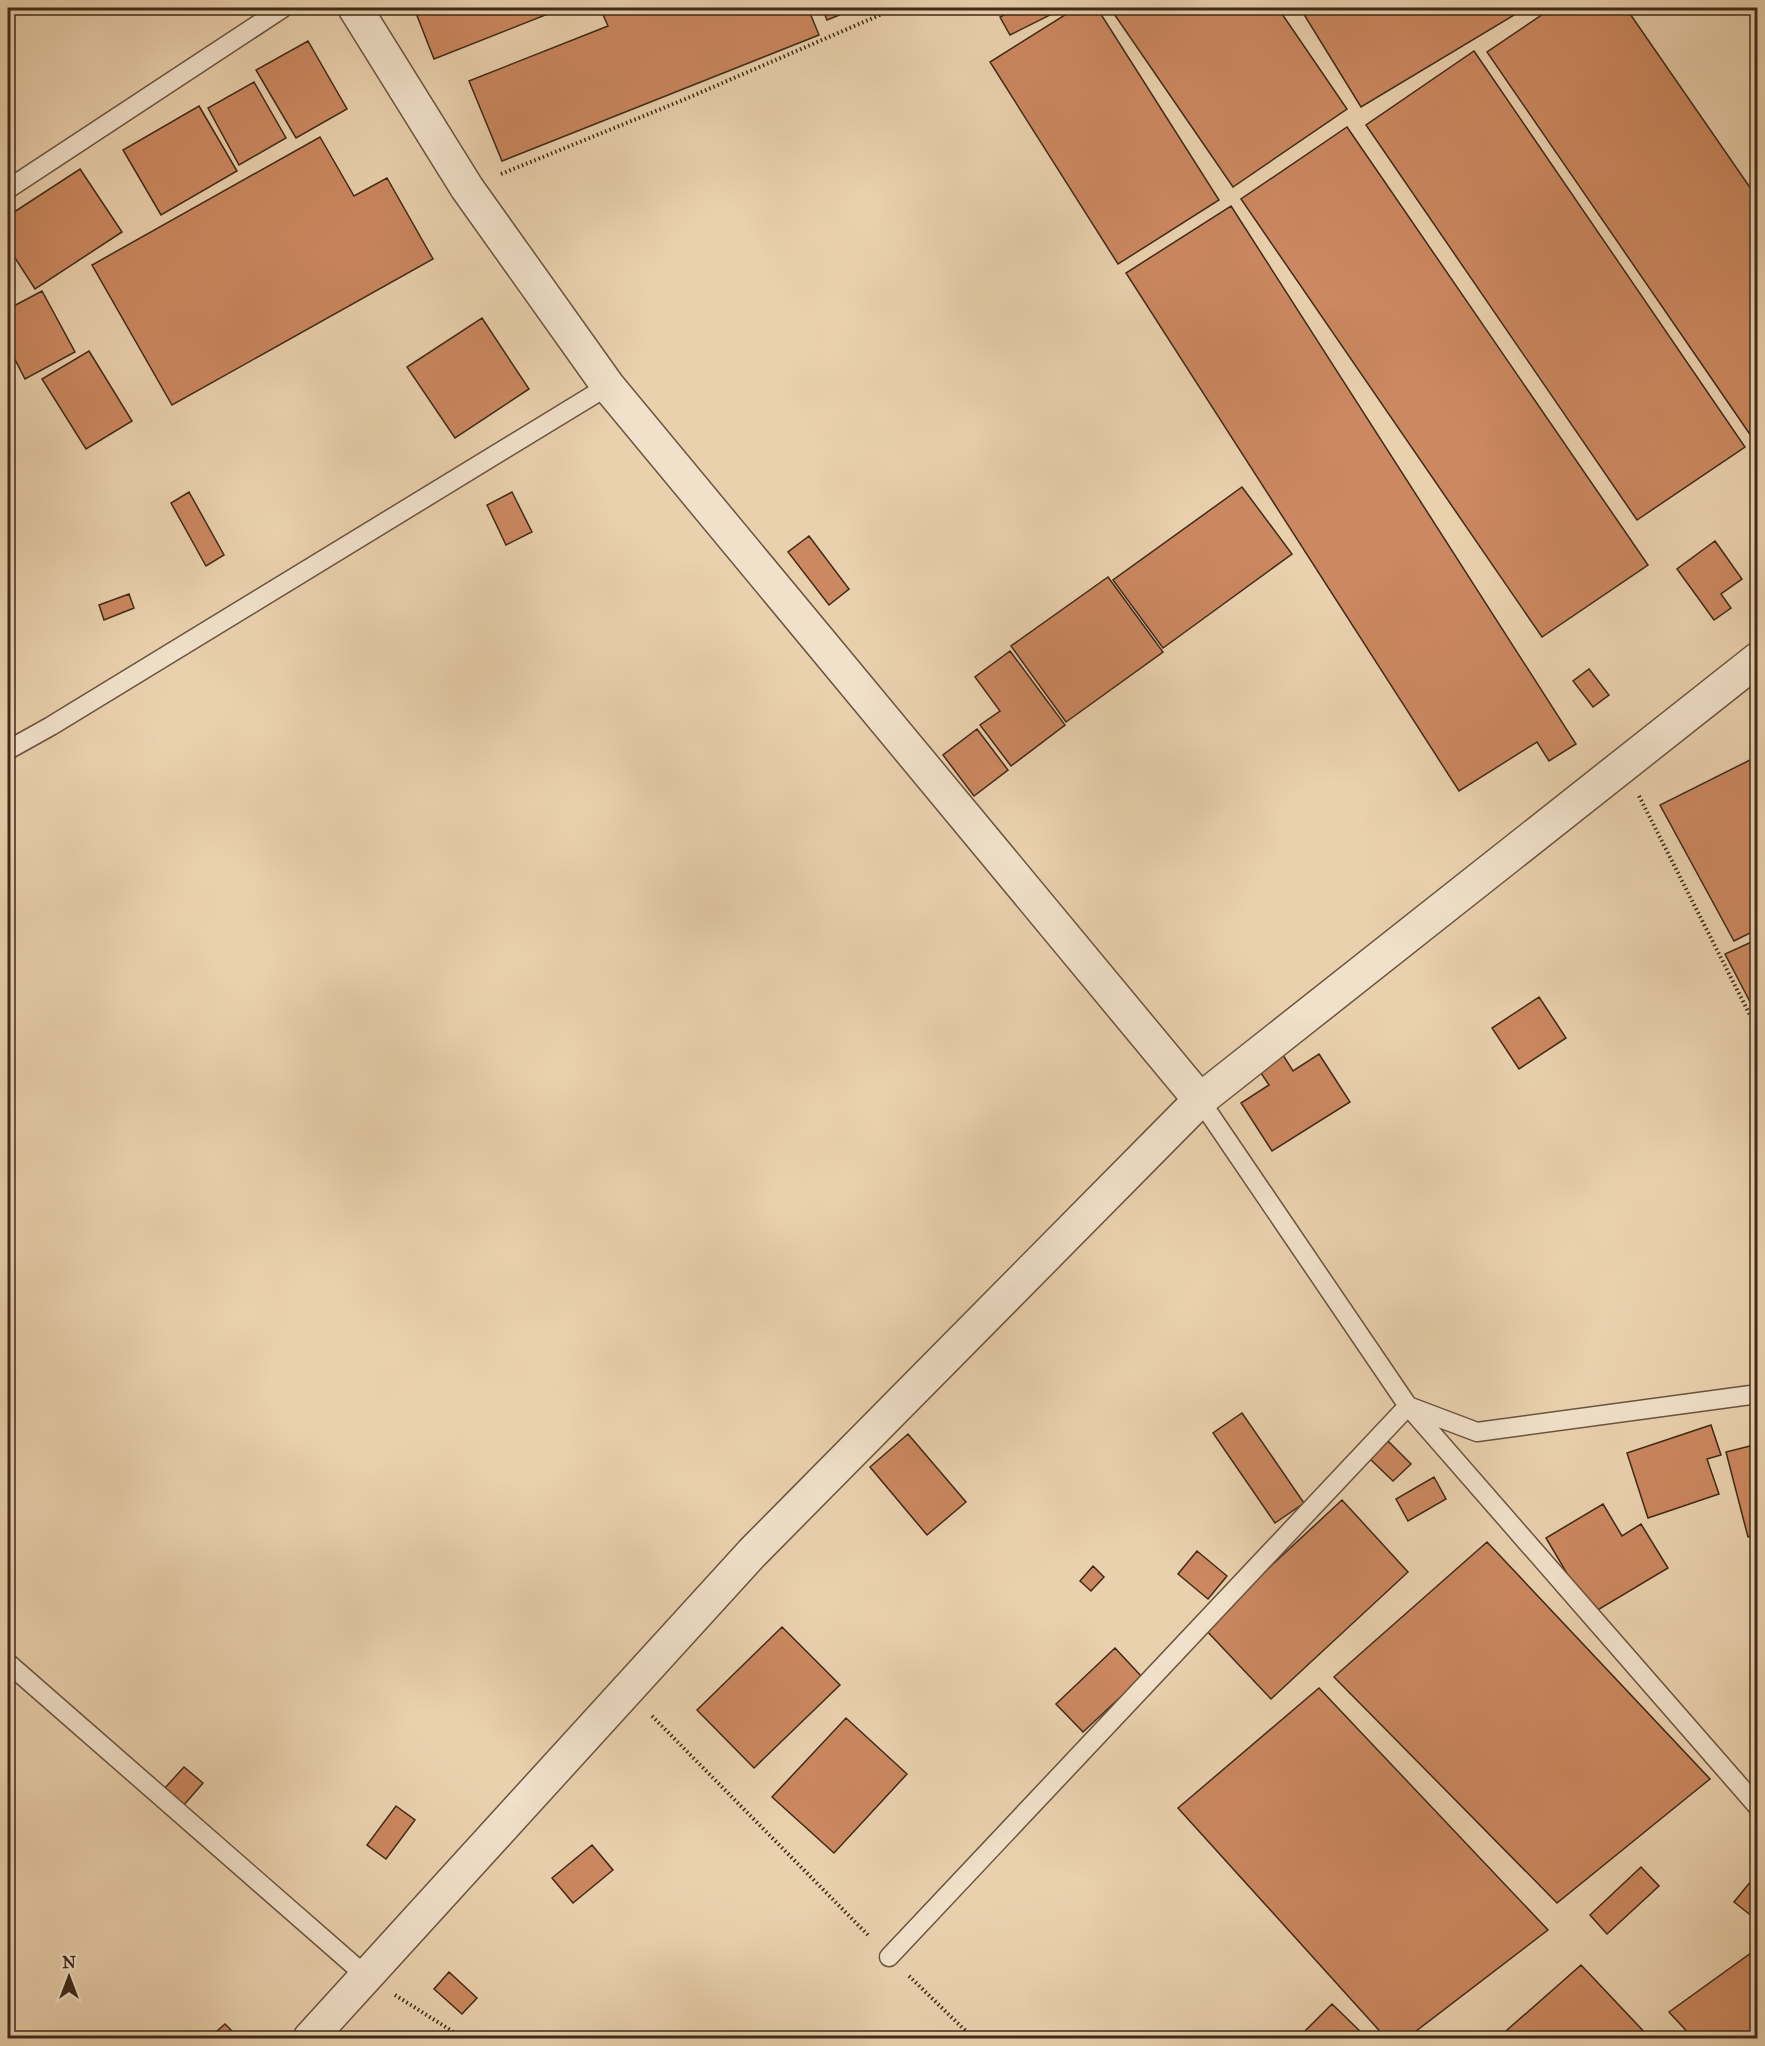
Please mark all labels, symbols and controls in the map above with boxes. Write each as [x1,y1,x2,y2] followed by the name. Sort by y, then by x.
[39,1947,99,2007] north arrow
[62,1953,76,1972] text: N

